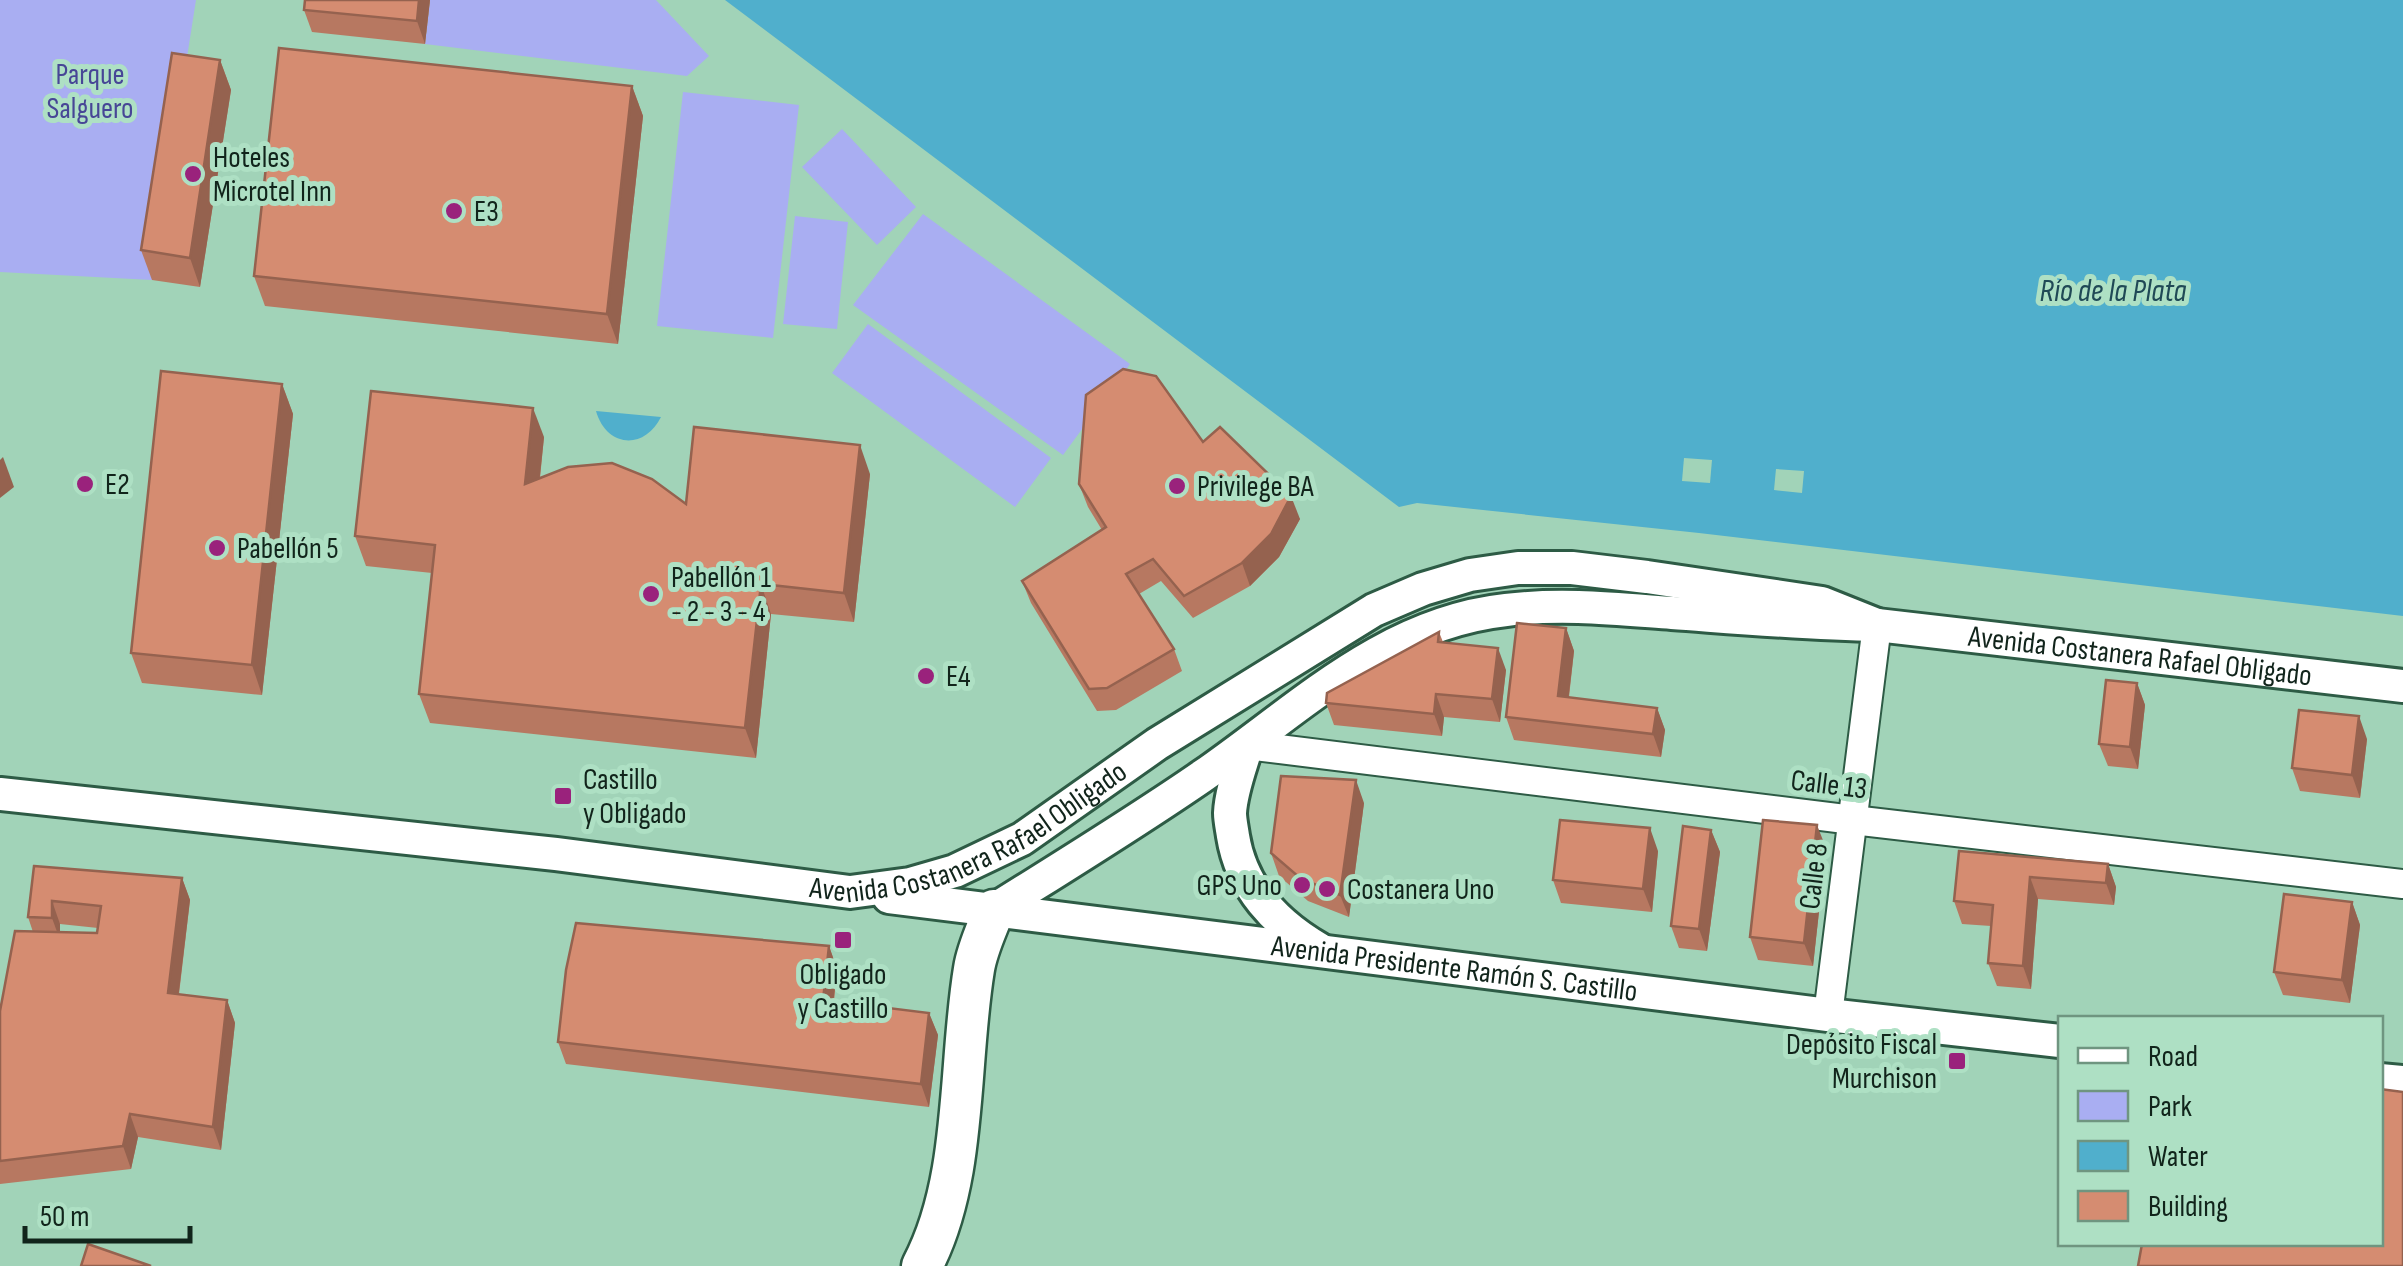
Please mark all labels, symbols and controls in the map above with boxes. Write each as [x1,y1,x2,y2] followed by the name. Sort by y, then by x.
[46,57,134,127] park label: Parque Salguero
[213,140,332,210] place label: Hoteles Microtel Inn
[182,163,204,185] marker: Hoteles Microtel Inn
[474,194,499,230] place label: E3
[443,200,465,222] marker: E3
[2039,272,2187,311] water label: Río de la Plata
[105,467,130,503] place label: E2
[1197,469,1314,505] place label: Privilege BA
[74,473,96,495] marker: E2
[1166,475,1188,497] marker: Privilege BA
[237,531,339,567] place label: Pabellón 5
[206,537,228,559] marker: Pabellón 5
[671,560,772,630] place label: Pabellón 1 - 2 - 3 - 4
[640,583,662,605] marker: Pabellón 1 - 2 - 3 - 4
[1966,619,2314,694] street label: Avenida Costanera Rafael Obligado
[946,659,971,695] place label: E4
[915,665,937,687] marker: E4
[807,754,1134,911] street label: Avenida Costanera Rafael Obligado
[583,762,686,832] place label: Castillo y Obligado
[1789,762,1869,808] street label: Calle 13
[552,785,574,807] marker: Castillo y Obligado
[1792,841,1836,911] street label: Calle 8
[1197,868,1282,904] place label: GPS Uno
[1347,872,1495,908] place label: Costanera Uno
[1291,874,1313,896] marker: GPS Uno
[1316,878,1338,900] marker: Costanera Uno
[1268,928,1639,1010] street label: Avenida Presidente Ramón S. Castillo
[832,929,854,951] marker: Obligado y Castillo
[797,957,889,1027] place label: Obligado y Castillo
[2058,1016,2383,1246] legend
[1786,1027,1937,1097] place label: Depósito Fiscal Murchison
[2148,1039,2198,1075] text: Road
[1946,1050,1968,1072] marker: Depósito Fiscal Murchison
[2148,1089,2192,1125] text: Park
[2148,1139,2208,1175] text: Water
[25,1181,190,1243] scale bar
[2148,1189,2228,1225] text: Building
[40,1199,89,1235] text: 50 m

